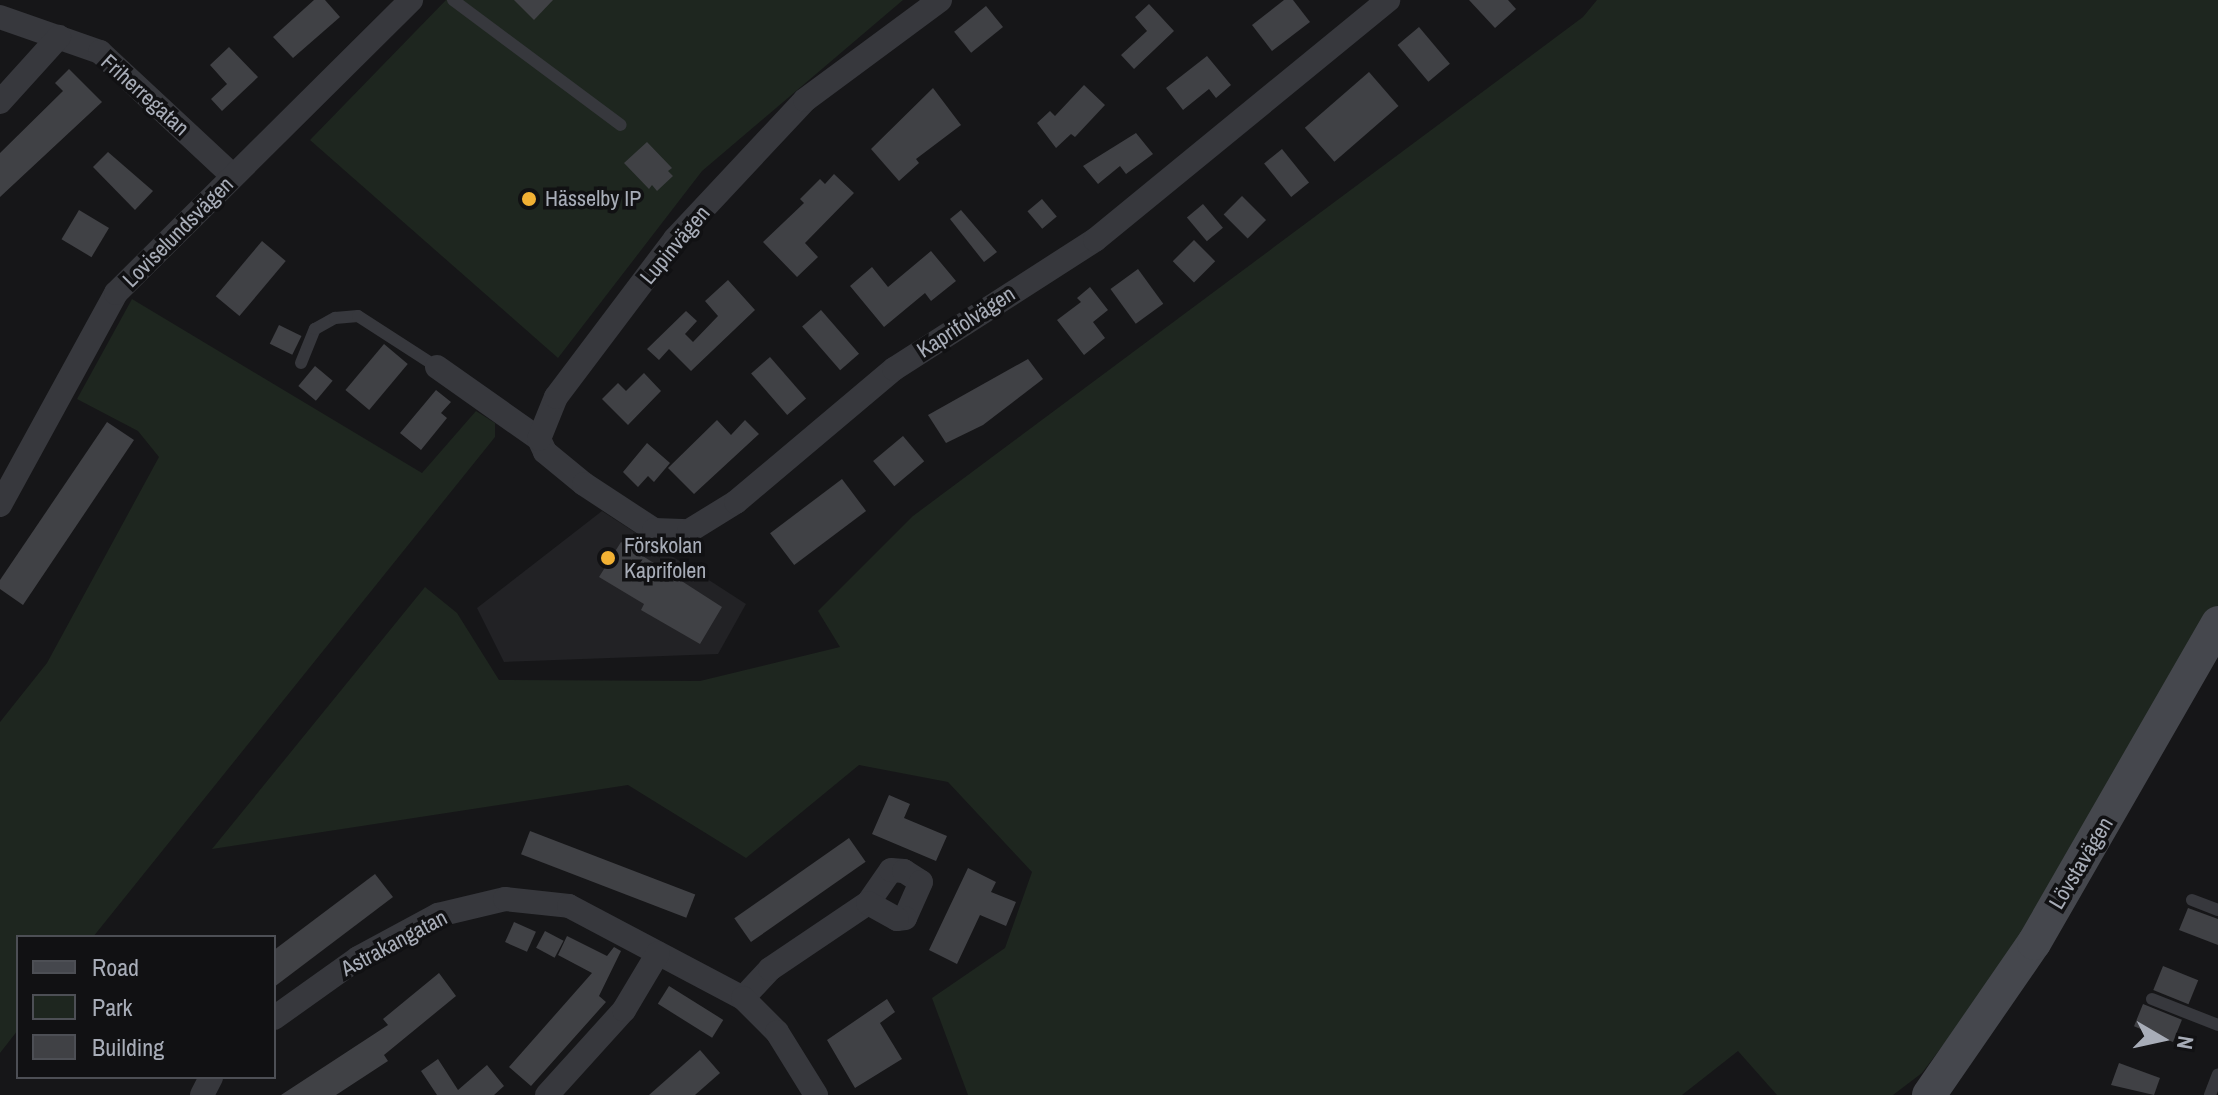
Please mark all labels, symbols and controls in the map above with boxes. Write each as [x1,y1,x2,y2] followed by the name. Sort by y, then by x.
[96,49,194,141] street label: Friherregatan
[117,171,239,293] street label: Loviselundsvägen
[545,186,641,212] place label: Hässelby IP
[520,190,538,208] marker: Hässelby IP
[635,200,715,290] street label: Lupinvägen
[912,281,1020,363] street label: Kaprifolvägen
[624,532,706,584] place label: Förskolan Kaprifolen
[599,549,617,567] marker: Förskolan Kaprifolen
[2043,812,2119,914] street label: Lövstavägen
[336,904,452,982] street label: Astrakangatan
[16,935,276,1079] legend
[92,951,139,983] text: Road
[92,991,132,1023] text: Park
[2122,999,2202,1079] north arrow
[92,1031,164,1063] text: Building
[2170,1034,2202,1052] text: N

